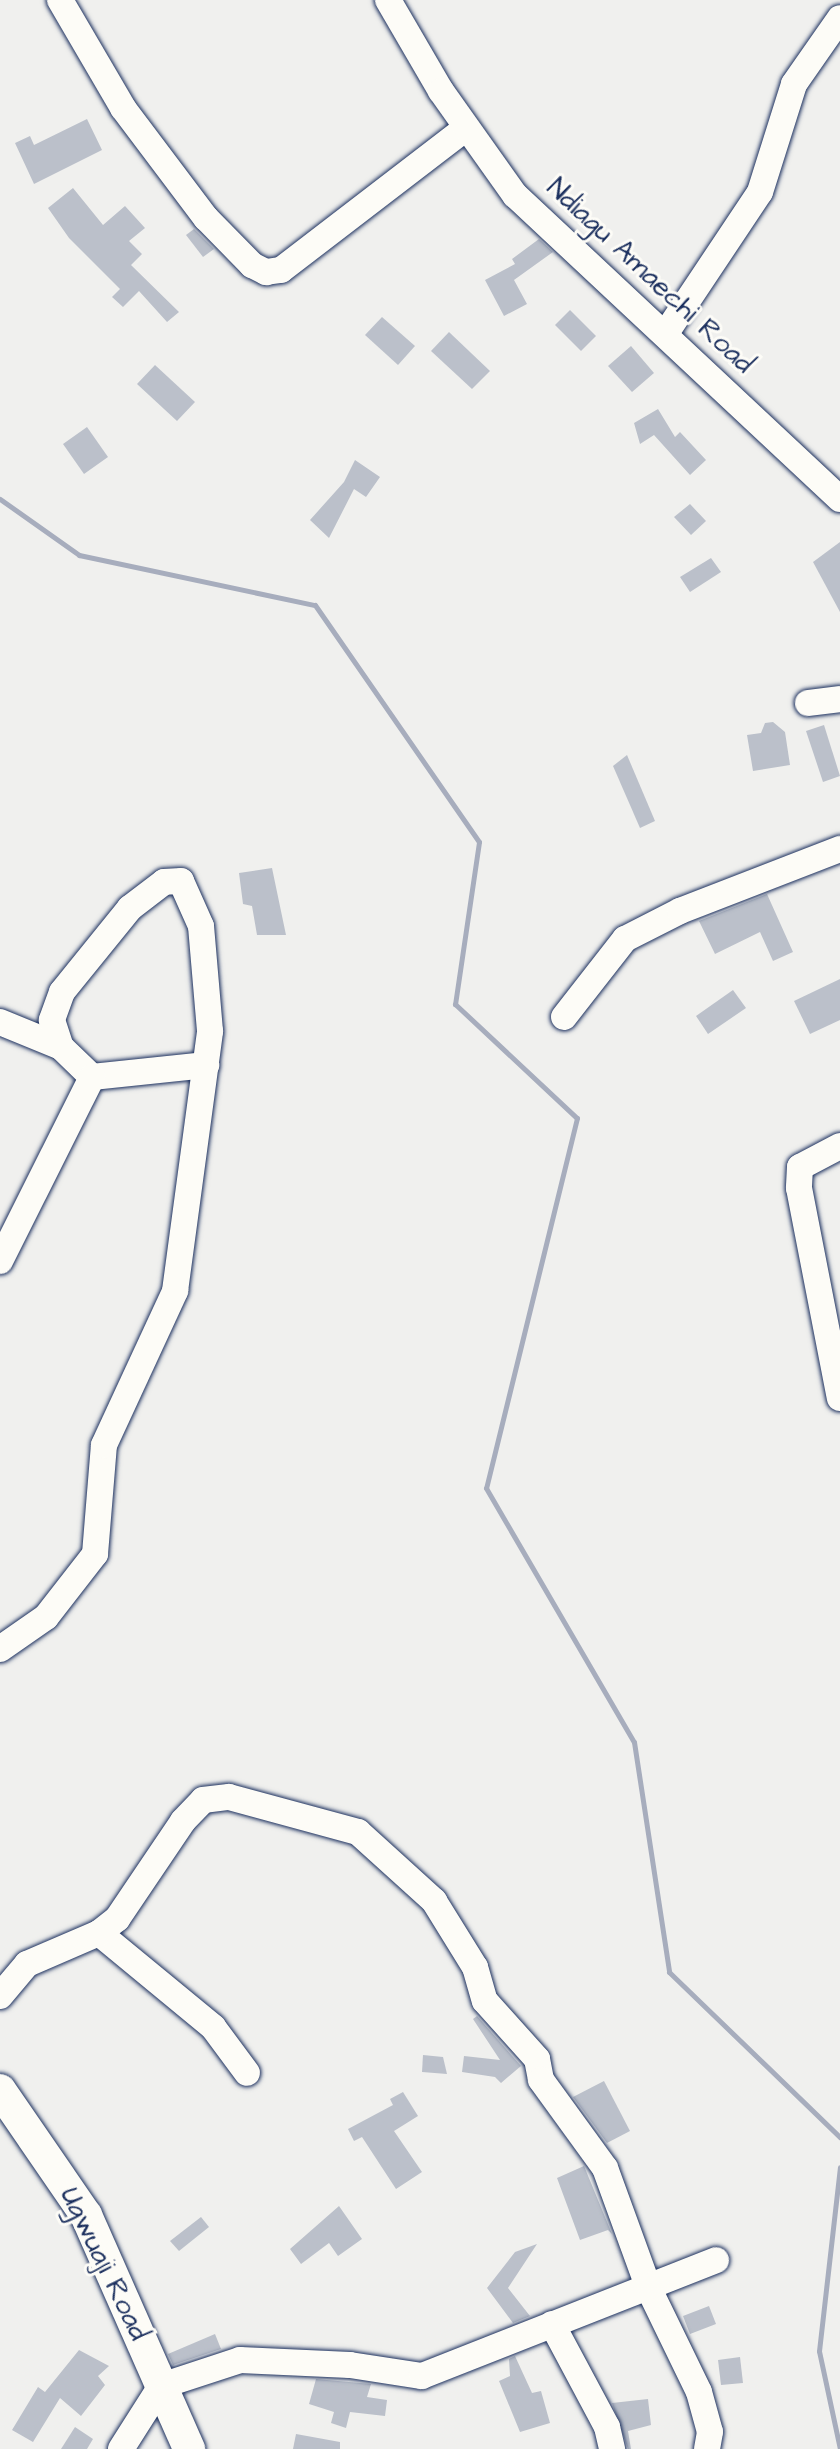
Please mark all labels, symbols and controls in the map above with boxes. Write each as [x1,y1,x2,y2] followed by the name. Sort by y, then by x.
[540,171,760,381] street label: Ndiagu Amaechi Road
[53,2182,155,2346] street label: Ugwuaji Road

